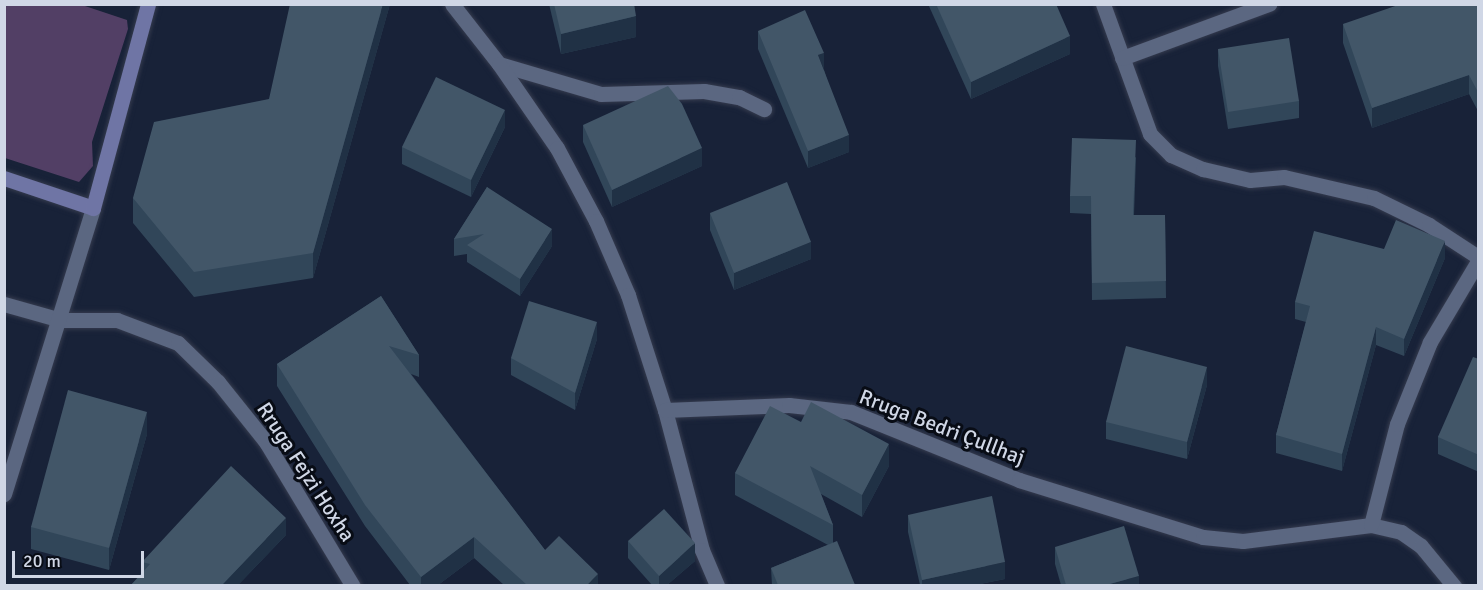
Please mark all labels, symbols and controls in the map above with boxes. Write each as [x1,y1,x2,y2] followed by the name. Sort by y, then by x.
[856,384,1028,470] street label: Rruga Bedri Çullhaj
[252,398,360,546] street label: Rruga Fejzi Hoxha
[15,539,147,577] scale bar
[23,550,61,572] text: 20 m

